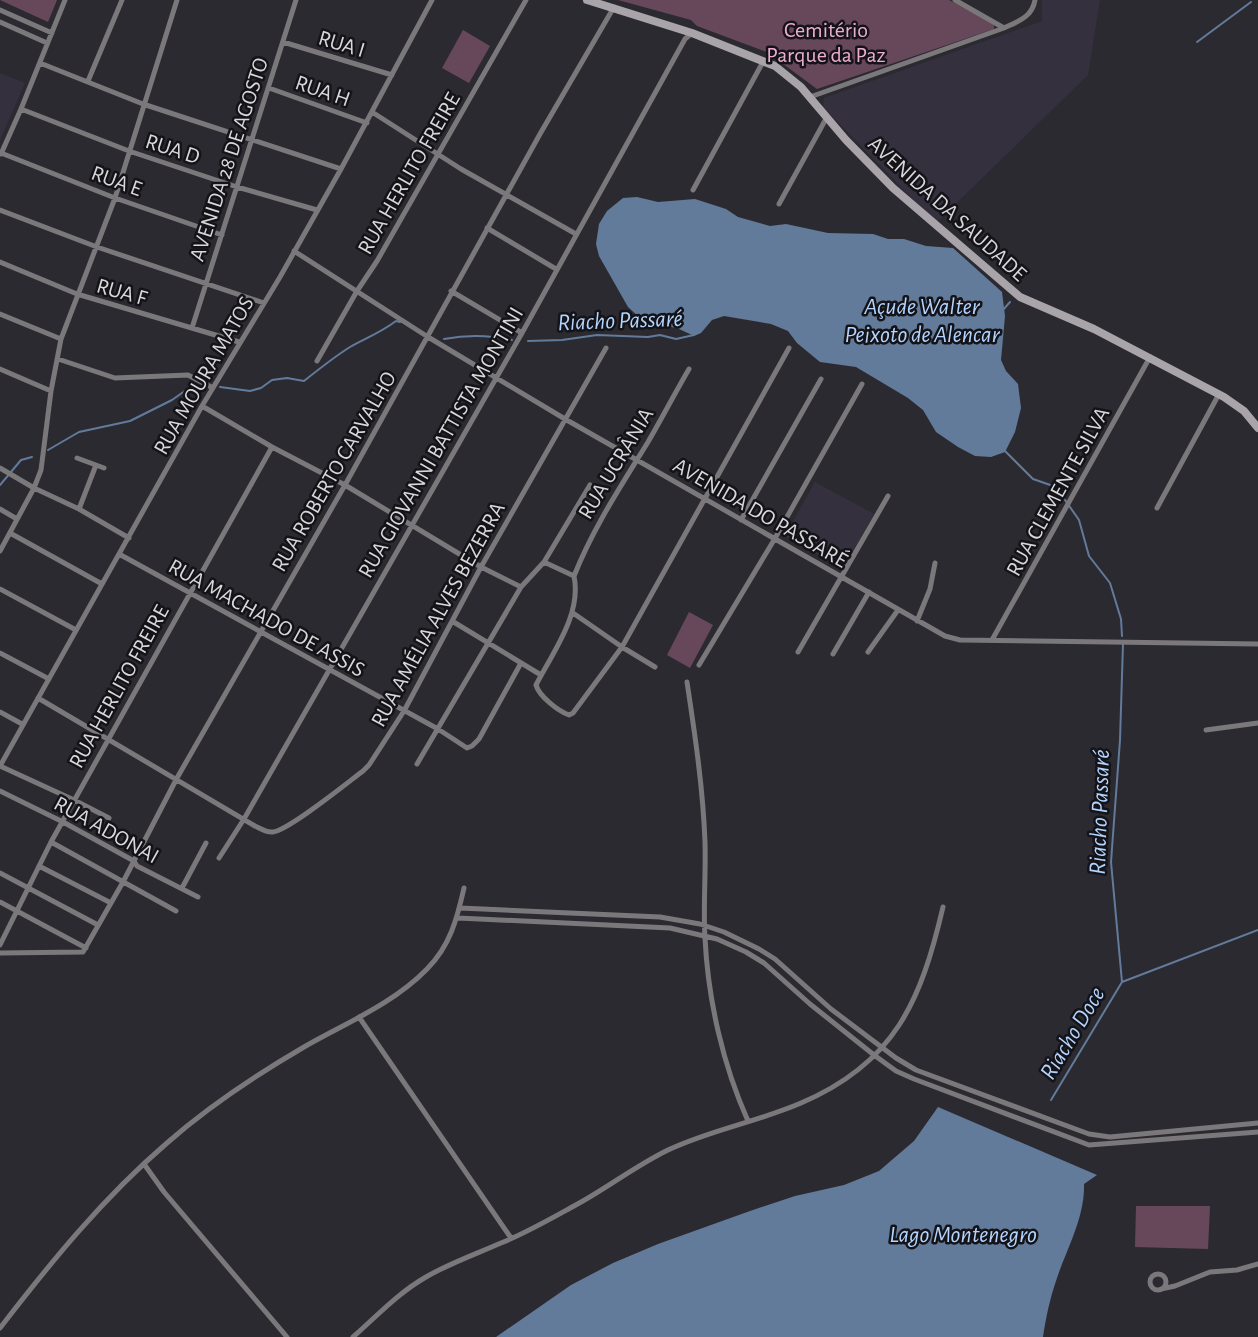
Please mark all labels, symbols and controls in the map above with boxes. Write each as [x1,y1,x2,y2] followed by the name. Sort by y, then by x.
[766,19,886,66] park label: Cemitério Parque da Paz
[316,27,368,61] street label: RUA I
[186,55,272,264] street label: AVENIDA 28 DE AGOSTO
[292,71,353,111] street label: RUA H
[354,89,464,258] street label: RUA HERLITO FREIRE
[143,130,203,168] street label: RUA D
[864,132,1031,286] street label: AVENIDA DA SAUDADE
[88,162,145,200] street label: RUA E
[94,274,150,310] street label: RUA F
[150,293,258,458] street label: RUA MOURA MATOS
[845,295,1001,347] water label: Açude Walter Peixoto de Alencar
[354,303,528,582] street label: RUA GIOVANNI BATTISTA MONTINI
[557,307,683,335] water label: Riacho Passaré
[268,368,400,575] street label: RUA ROBERTO CARVALHO
[573,403,658,523] street label: RUA UCRÂNIA
[1002,403,1114,580] street label: RUA CLEMENTE SILVA
[669,453,852,572] street label: AVENIDA DO PASSARÉ
[366,498,509,731] street label: RUA AMÉLIA ALVES BEZERRA
[165,555,368,681] street label: RUA MACHADO DE ASSIS
[65,601,173,772] street label: RUA HERLITO FREIRE
[1086,749,1114,875] water label: Riacho Passaré
[50,792,163,868] street label: RUA ADONAI
[1036,983,1110,1084] water label: Riacho Doce
[889,1223,1037,1247] water label: Lago Montenegro

